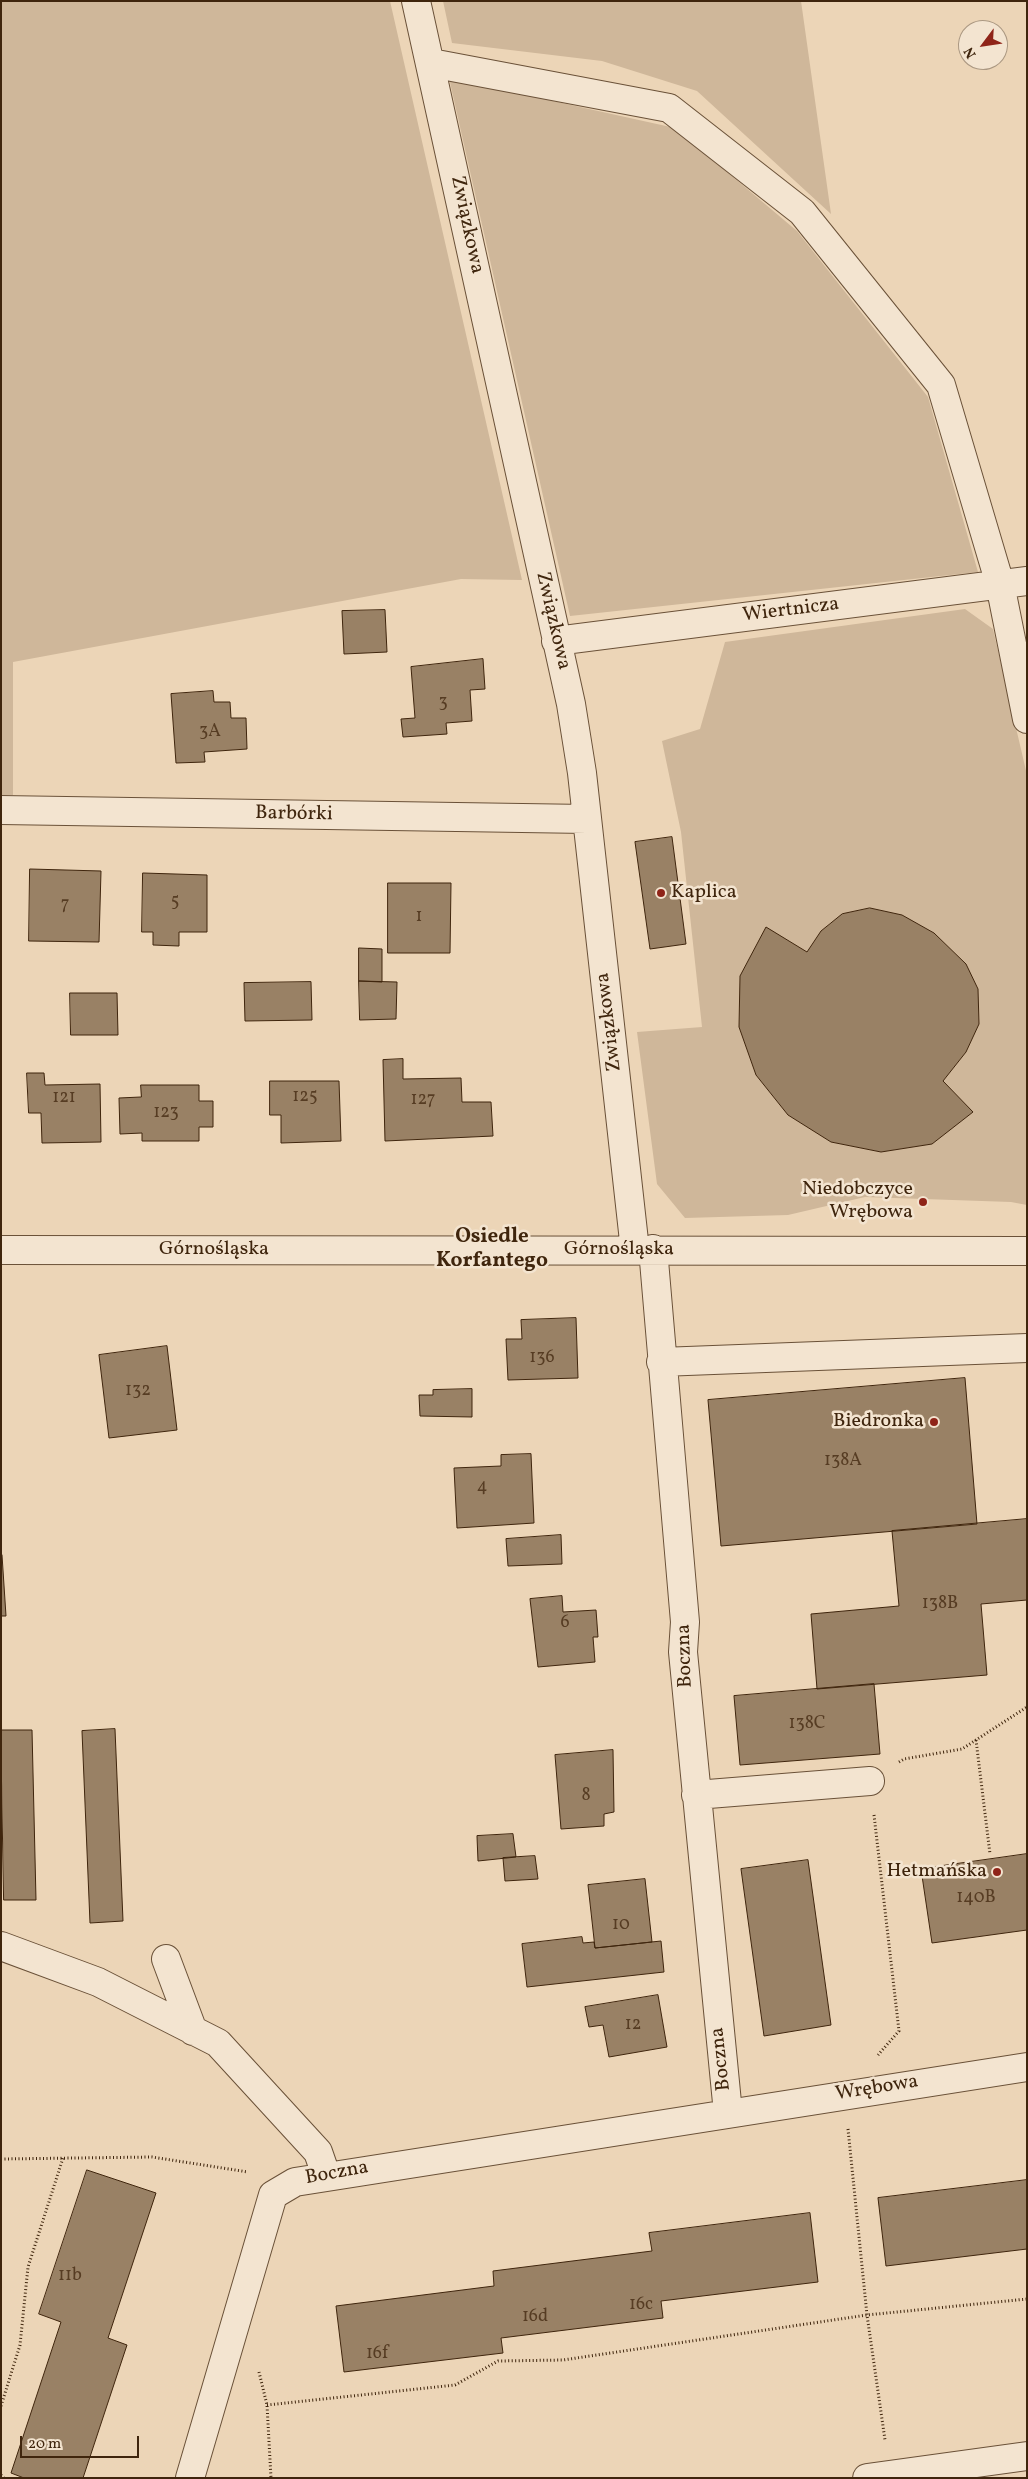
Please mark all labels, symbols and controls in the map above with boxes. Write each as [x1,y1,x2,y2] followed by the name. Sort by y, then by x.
[958,20,1008,70] north arrow
[960,43,981,62] text: N
[444,174,488,276] street label: Związkowa
[529,570,575,672] street label: Związkowa
[741,593,841,629] street label: Wiertnicza
[438,693,448,715] house number: 3
[199,722,221,744] house number: 3A
[255,802,333,828] street label: Barbórki
[671,881,737,905] place label: Kaplica
[655,887,667,899] marker: Kaplica
[171,892,179,914] house number: 5
[61,895,69,917] house number: 7
[416,907,422,929] house number: 1
[592,971,628,1073] street label: Związkowa
[292,1087,318,1109] house number: 125
[52,1088,76,1110] house number: 121
[411,1090,435,1112] house number: 127
[153,1103,179,1125] house number: 123
[802,1178,913,1225] place label: Niedobczyce Wrębowa
[917,1196,929,1208] marker: Niedobczyce Wrębowa
[436,1225,548,1275] district label: Osiedle Korfantego
[159,1238,269,1262] street label: Górnośląska
[564,1238,674,1262] street label: Górnośląska
[529,1348,555,1370] house number: 136
[125,1381,151,1403] house number: 132
[833,1410,924,1434] place label: Biedronka
[928,1416,940,1428] marker: Biedronka
[824,1451,862,1473] house number: 138A
[477,1477,487,1499] house number: 4
[922,1594,958,1616] house number: 138B
[560,1613,570,1635] house number: 6
[673,1624,699,1688] street label: Boczna
[788,1714,826,1736] house number: 138C
[581,1786,591,1808] house number: 8
[886,1860,987,1884] place label: Hetmańska
[991,1866,1003,1878] marker: Hetmańska
[956,1888,996,1910] house number: 140B
[612,1915,630,1937] house number: 10
[625,2015,641,2037] house number: 12
[707,2026,737,2092] street label: Boczna
[834,2071,920,2107] street label: Wrębowa
[303,2157,371,2191] street label: Boczna
[58,2266,82,2288] house number: 11b
[629,2295,653,2317] house number: 16c
[522,2307,548,2329] house number: 16d
[366,2344,388,2366] house number: 16f
[22,2426,141,2458] scale bar
[28,2434,61,2455] text: 20 m

